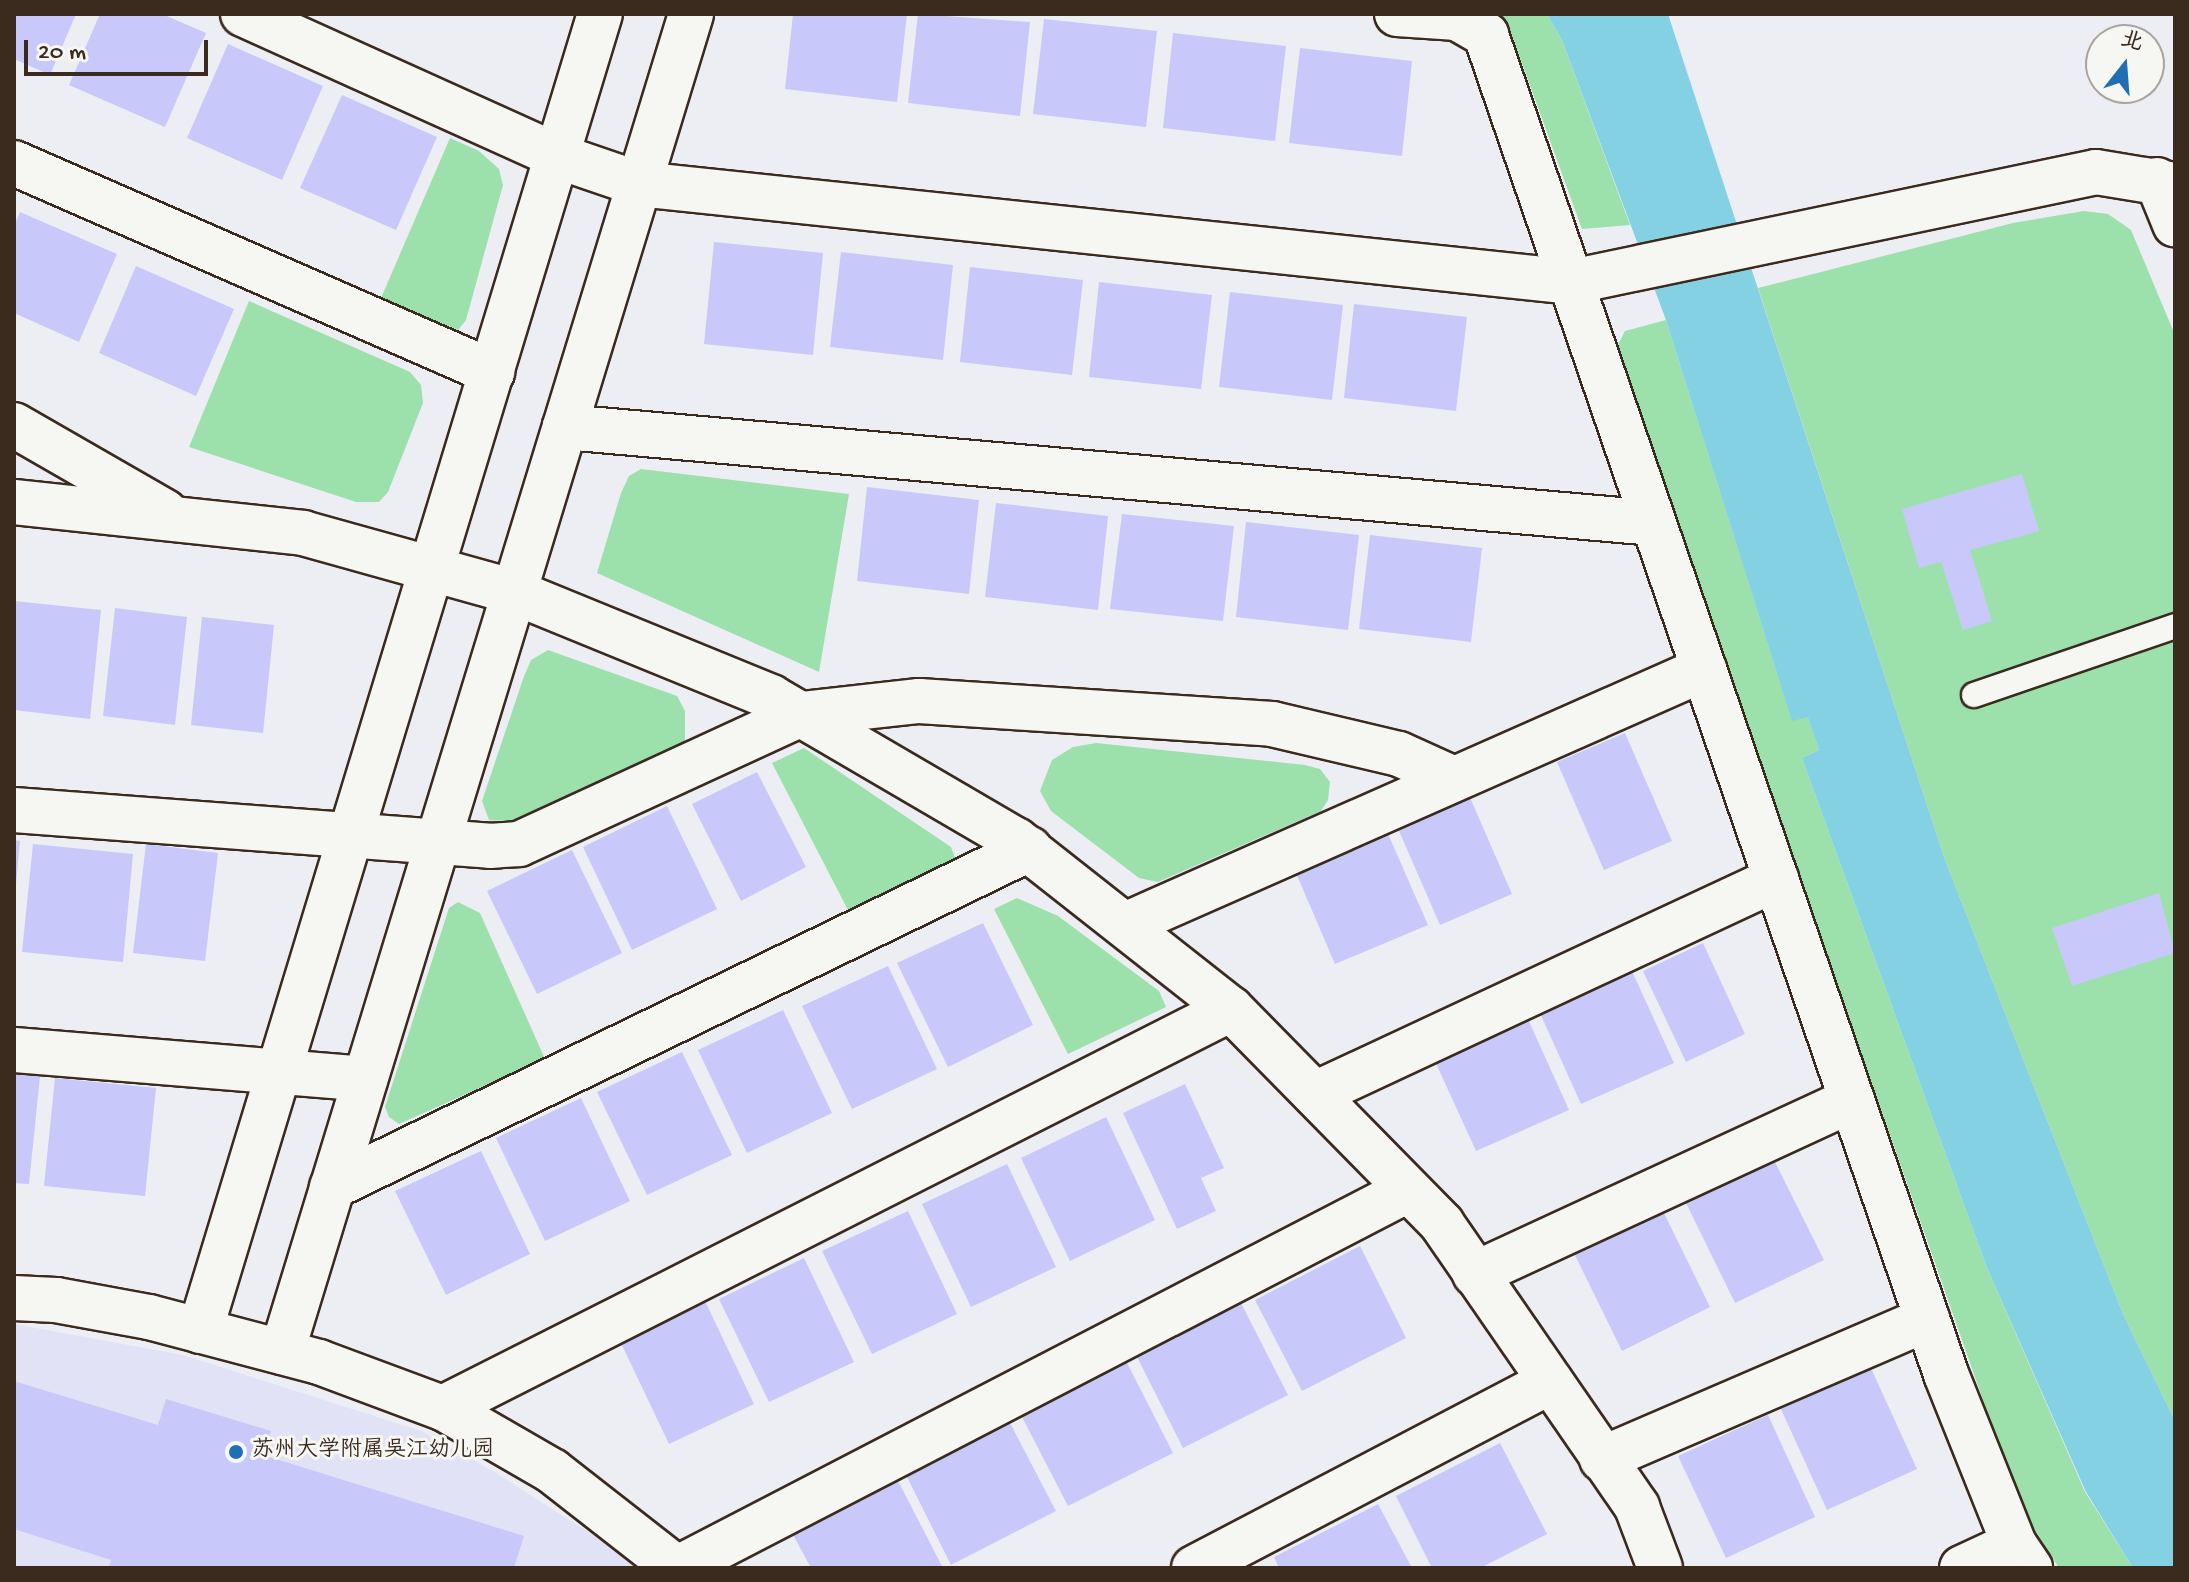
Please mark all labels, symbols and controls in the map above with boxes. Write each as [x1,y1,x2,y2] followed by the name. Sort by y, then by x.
[28,24,212,74] scale bar
[2085,24,2165,104] north arrow
[2117,27,2146,59] text: 北
[38,39,86,68] text: 20 m
[252,1439,494,1465] place label: 苏州大学附属吴江幼儿园
[227,1443,245,1461] marker: 苏州大学附属吴江幼儿园

